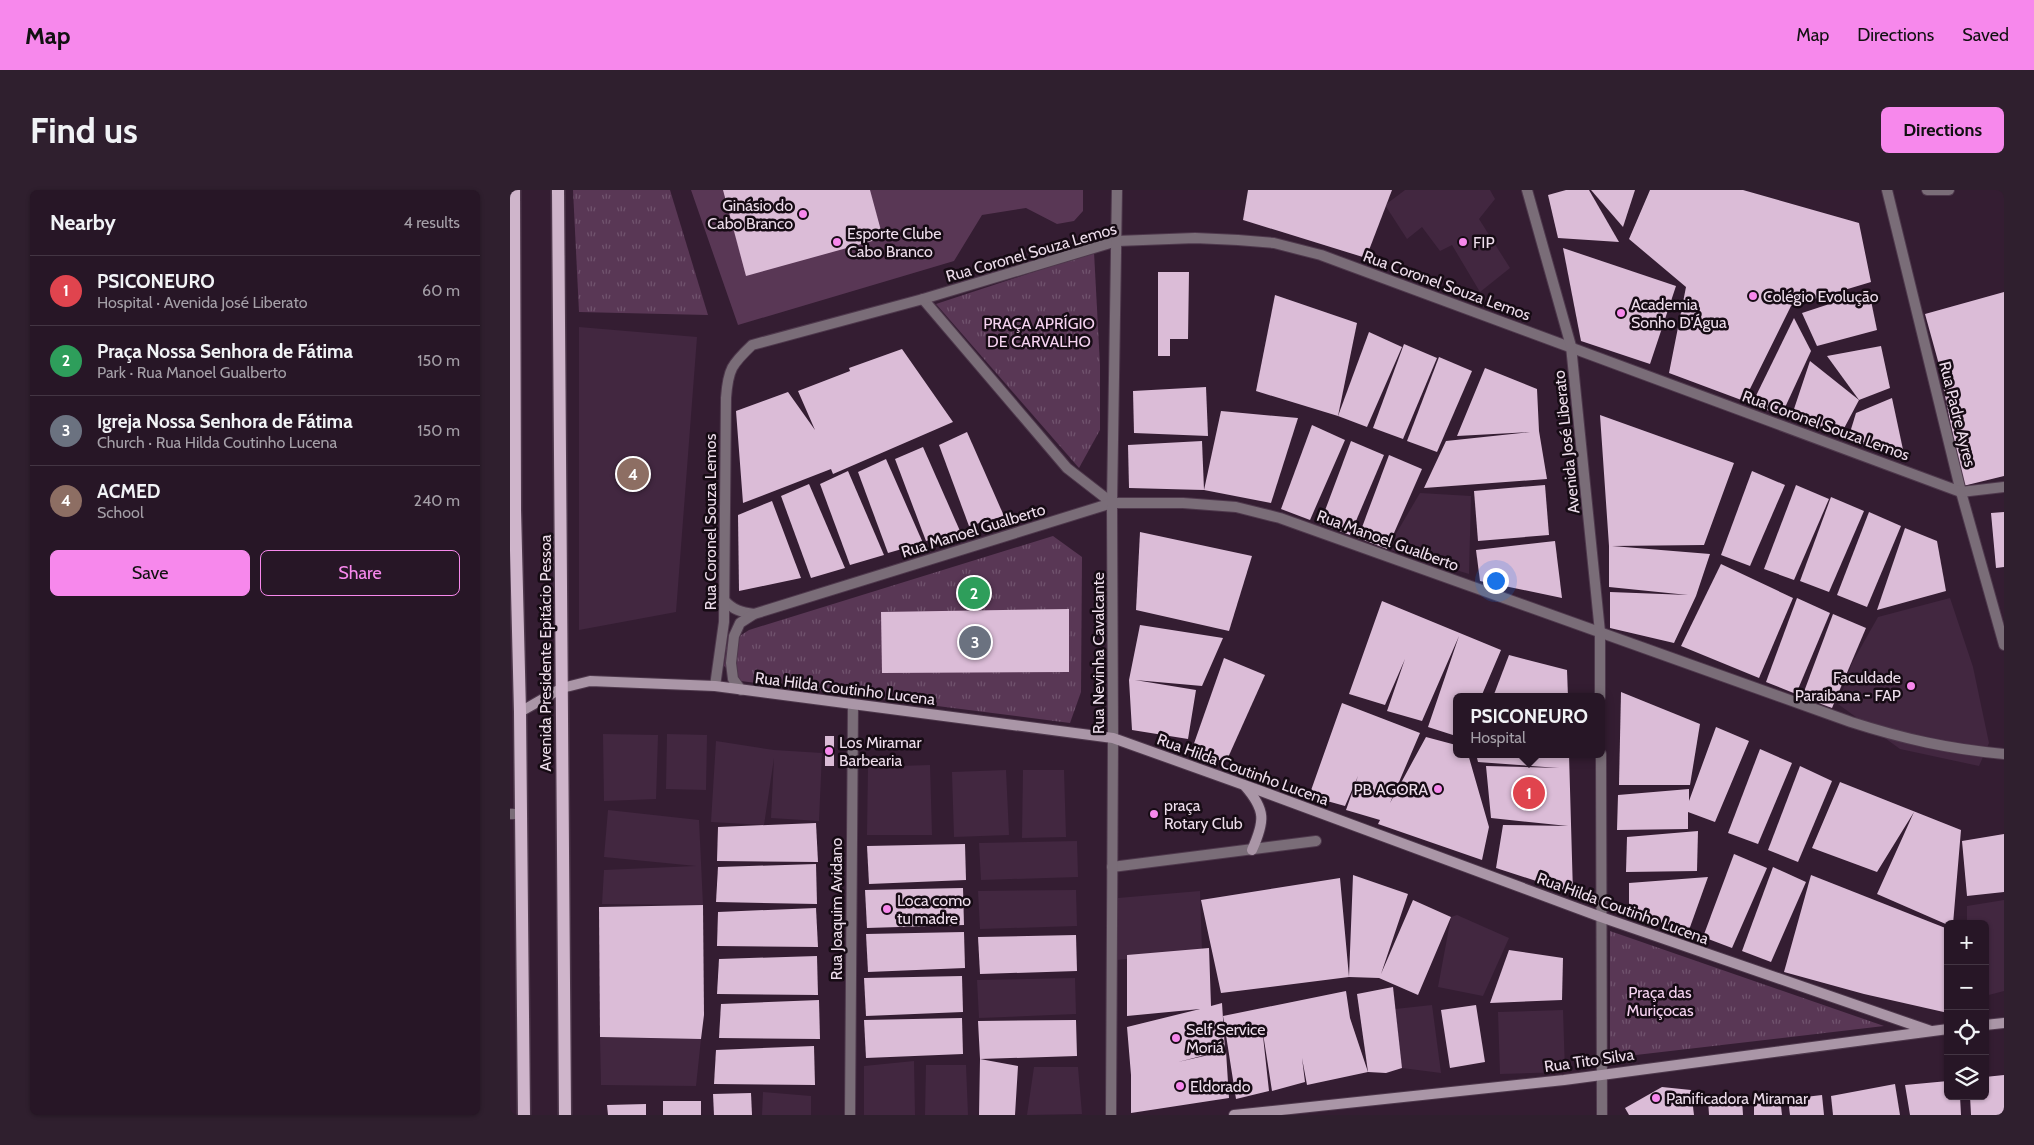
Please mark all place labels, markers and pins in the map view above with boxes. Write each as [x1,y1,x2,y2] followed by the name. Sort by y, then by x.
[707,196,793,233] place label: Ginásio do Cabo Branco
[797,208,809,220] marker: Ginásio do Cabo Branco
[847,224,941,261] place label: Esporte Clube Cabo Branco
[1473,233,1495,252] place label: FIP
[831,236,843,248] marker: Esporte Clube Cabo Branco
[1457,236,1469,248] marker: FIP
[1763,287,1879,306] place label: Colégio Evolução
[1747,290,1759,302] marker: Colégio Evolução
[1631,295,1727,332] place label: Academia Sonho D'Água
[1615,307,1627,319] marker: Academia Sonho D'Água
[617,455,649,493] pin: 4
[958,574,990,612] pin: 2
[959,623,991,661] pin: 3
[1795,668,1901,705] place label: Faculdade Paraibana - FAP
[1905,680,1917,692] marker: Faculdade Paraibana - FAP
[839,733,922,770] place label: Los Miramar Barbearia
[823,745,835,757] marker: Los Miramar Barbearia
[1513,774,1545,812] pin: 1
[1353,780,1428,799] place label: PB AGORA
[1432,783,1444,795] marker: PB AGORA
[1164,796,1243,833] place label: praça Rotary Club
[1148,808,1160,820] marker: praça Rotary Club
[897,891,971,928] place label: Loca como tu madre
[881,903,893,915] marker: Loca como tu madre
[1186,1020,1265,1057] place label: Self Service Moriá
[1170,1032,1182,1044] marker: Self Service Moriá
[1190,1077,1251,1096] place label: Eldorado
[1174,1080,1186,1092] marker: Eldorado
[1666,1089,1809,1108] place label: Panificadora Miramar
[1650,1092,1662,1104] marker: Panificadora Miramar

